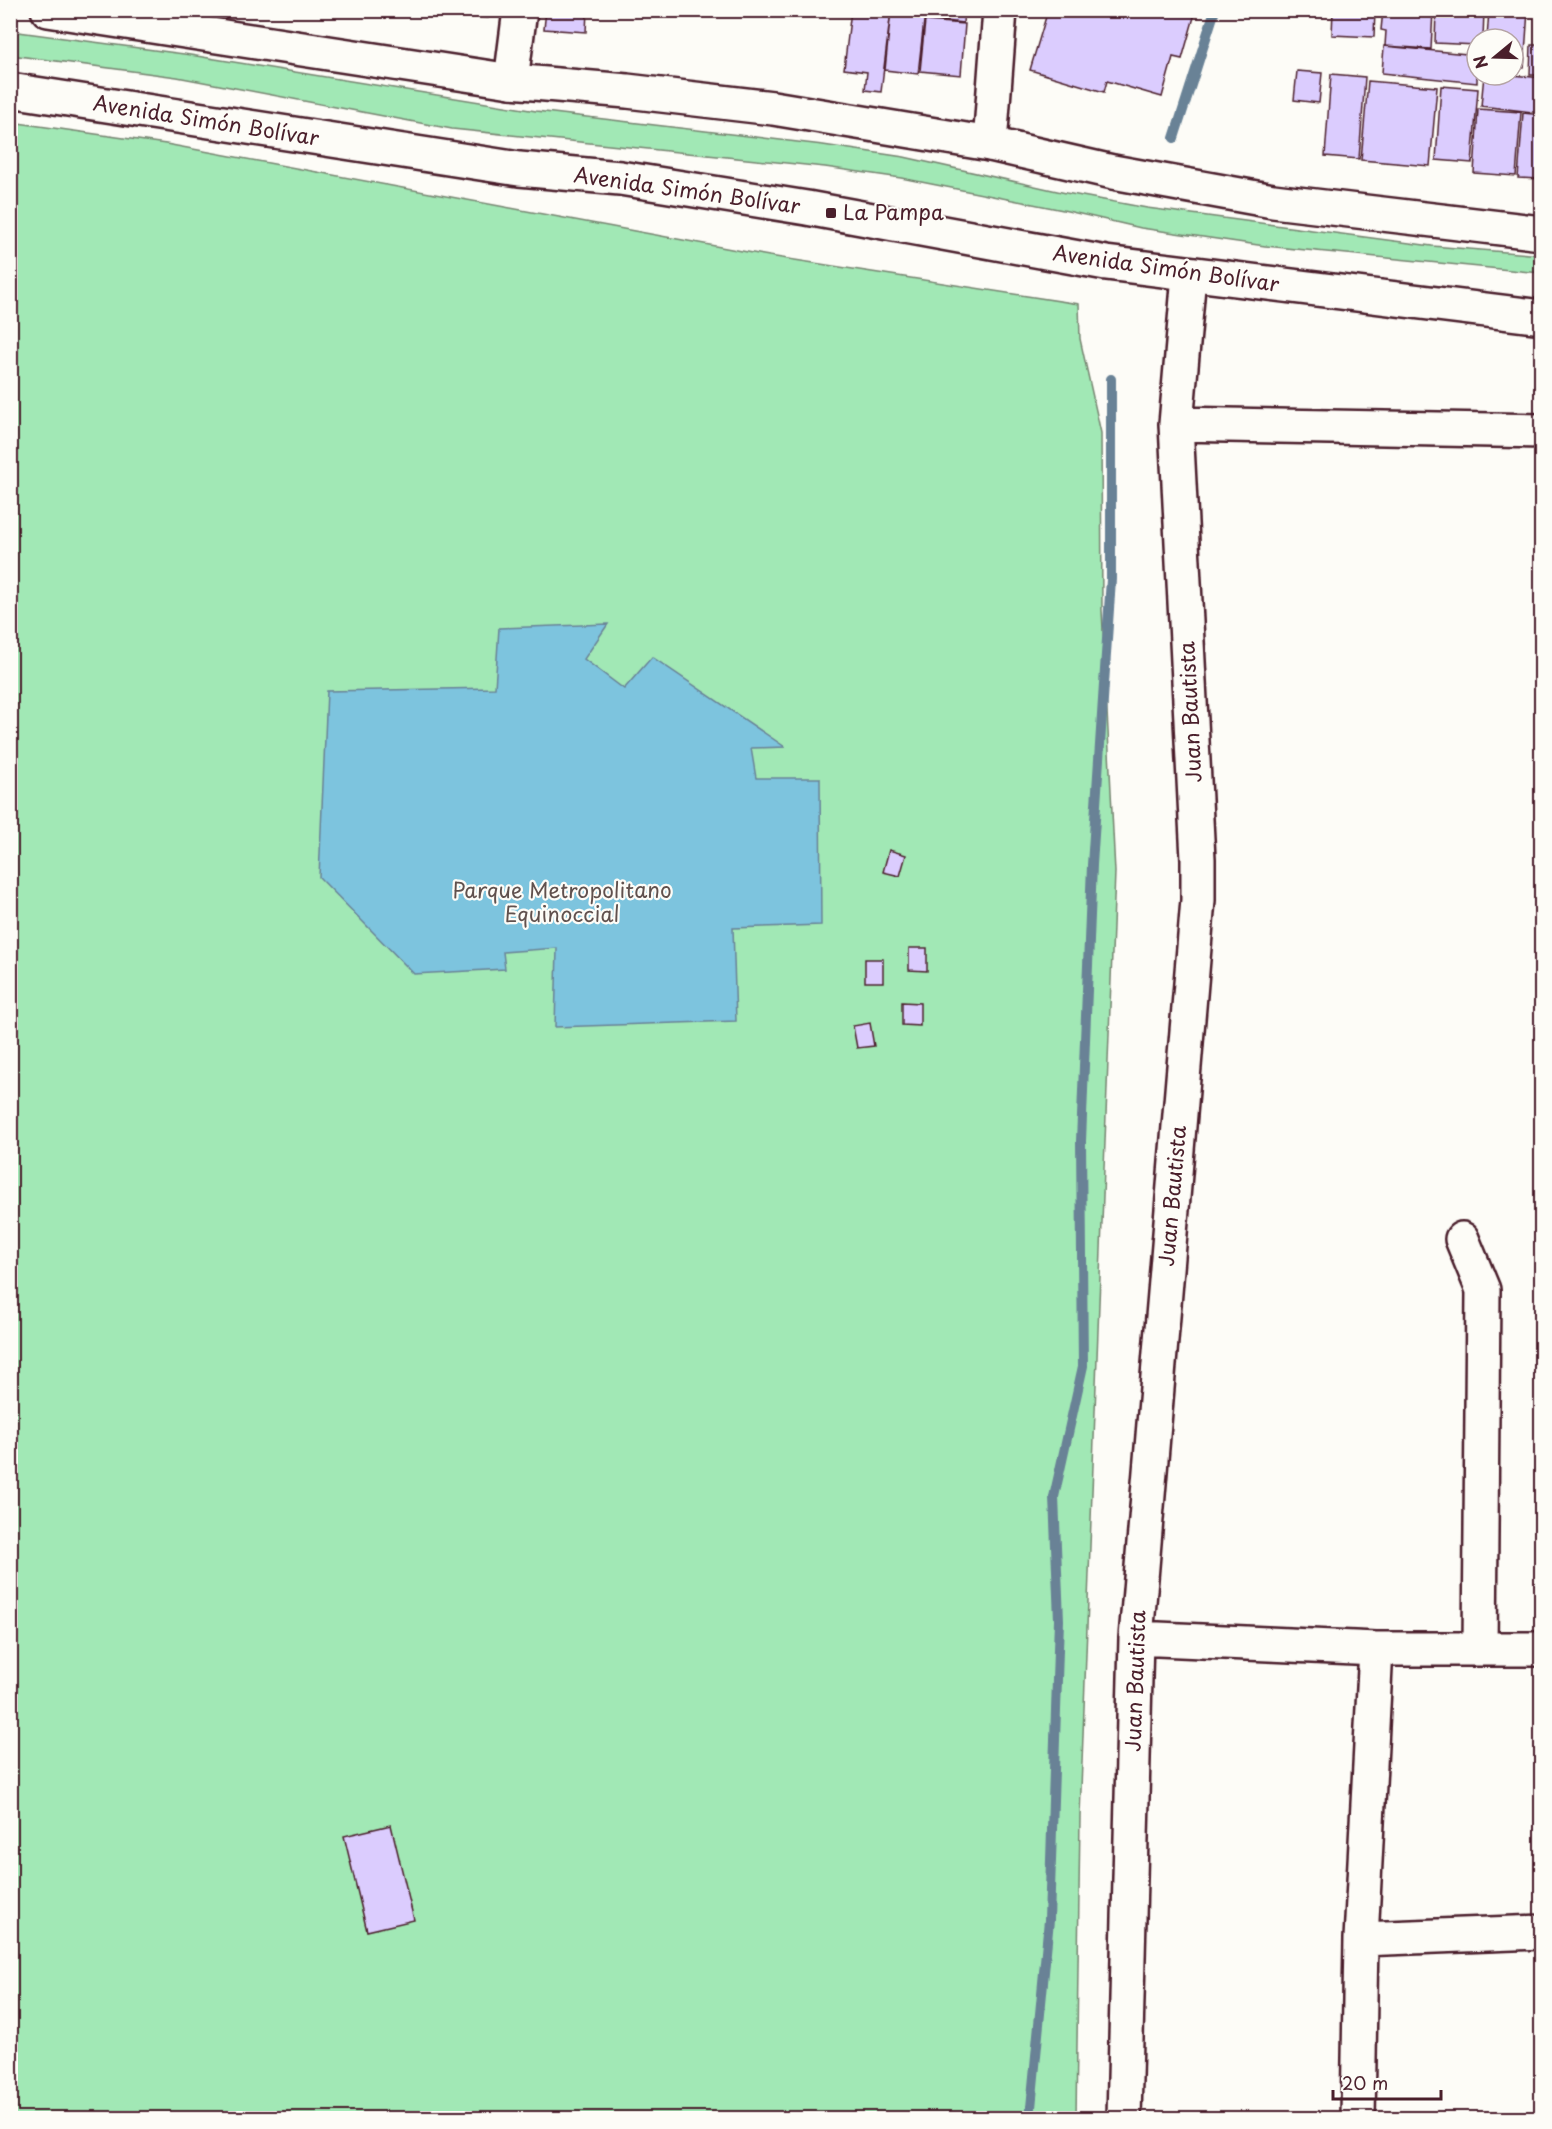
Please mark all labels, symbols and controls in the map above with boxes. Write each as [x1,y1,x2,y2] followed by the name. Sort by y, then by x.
[1465,27,1525,87] north arrow
[1466,52,1493,72] text: N
[91,85,322,153] street label: Avenida Simón Bolívar
[572,157,803,221] street label: Avenida Simón Bolívar
[843,195,944,227] place label: La Pampa
[824,206,838,220] marker: La Pampa
[1051,235,1282,299] street label: Avenida Simón Bolívar
[1169,640,1209,784] street label: Juan Bautista
[452,873,672,929] park label: Parque Metropolitano Equinoccial
[1149,1123,1193,1268] street label: Juan Bautista
[1116,1609,1152,1752] street label: Juan Bautista
[1333,2063,1441,2101] scale bar
[1342,2069,1388,2096] text: 20 m

